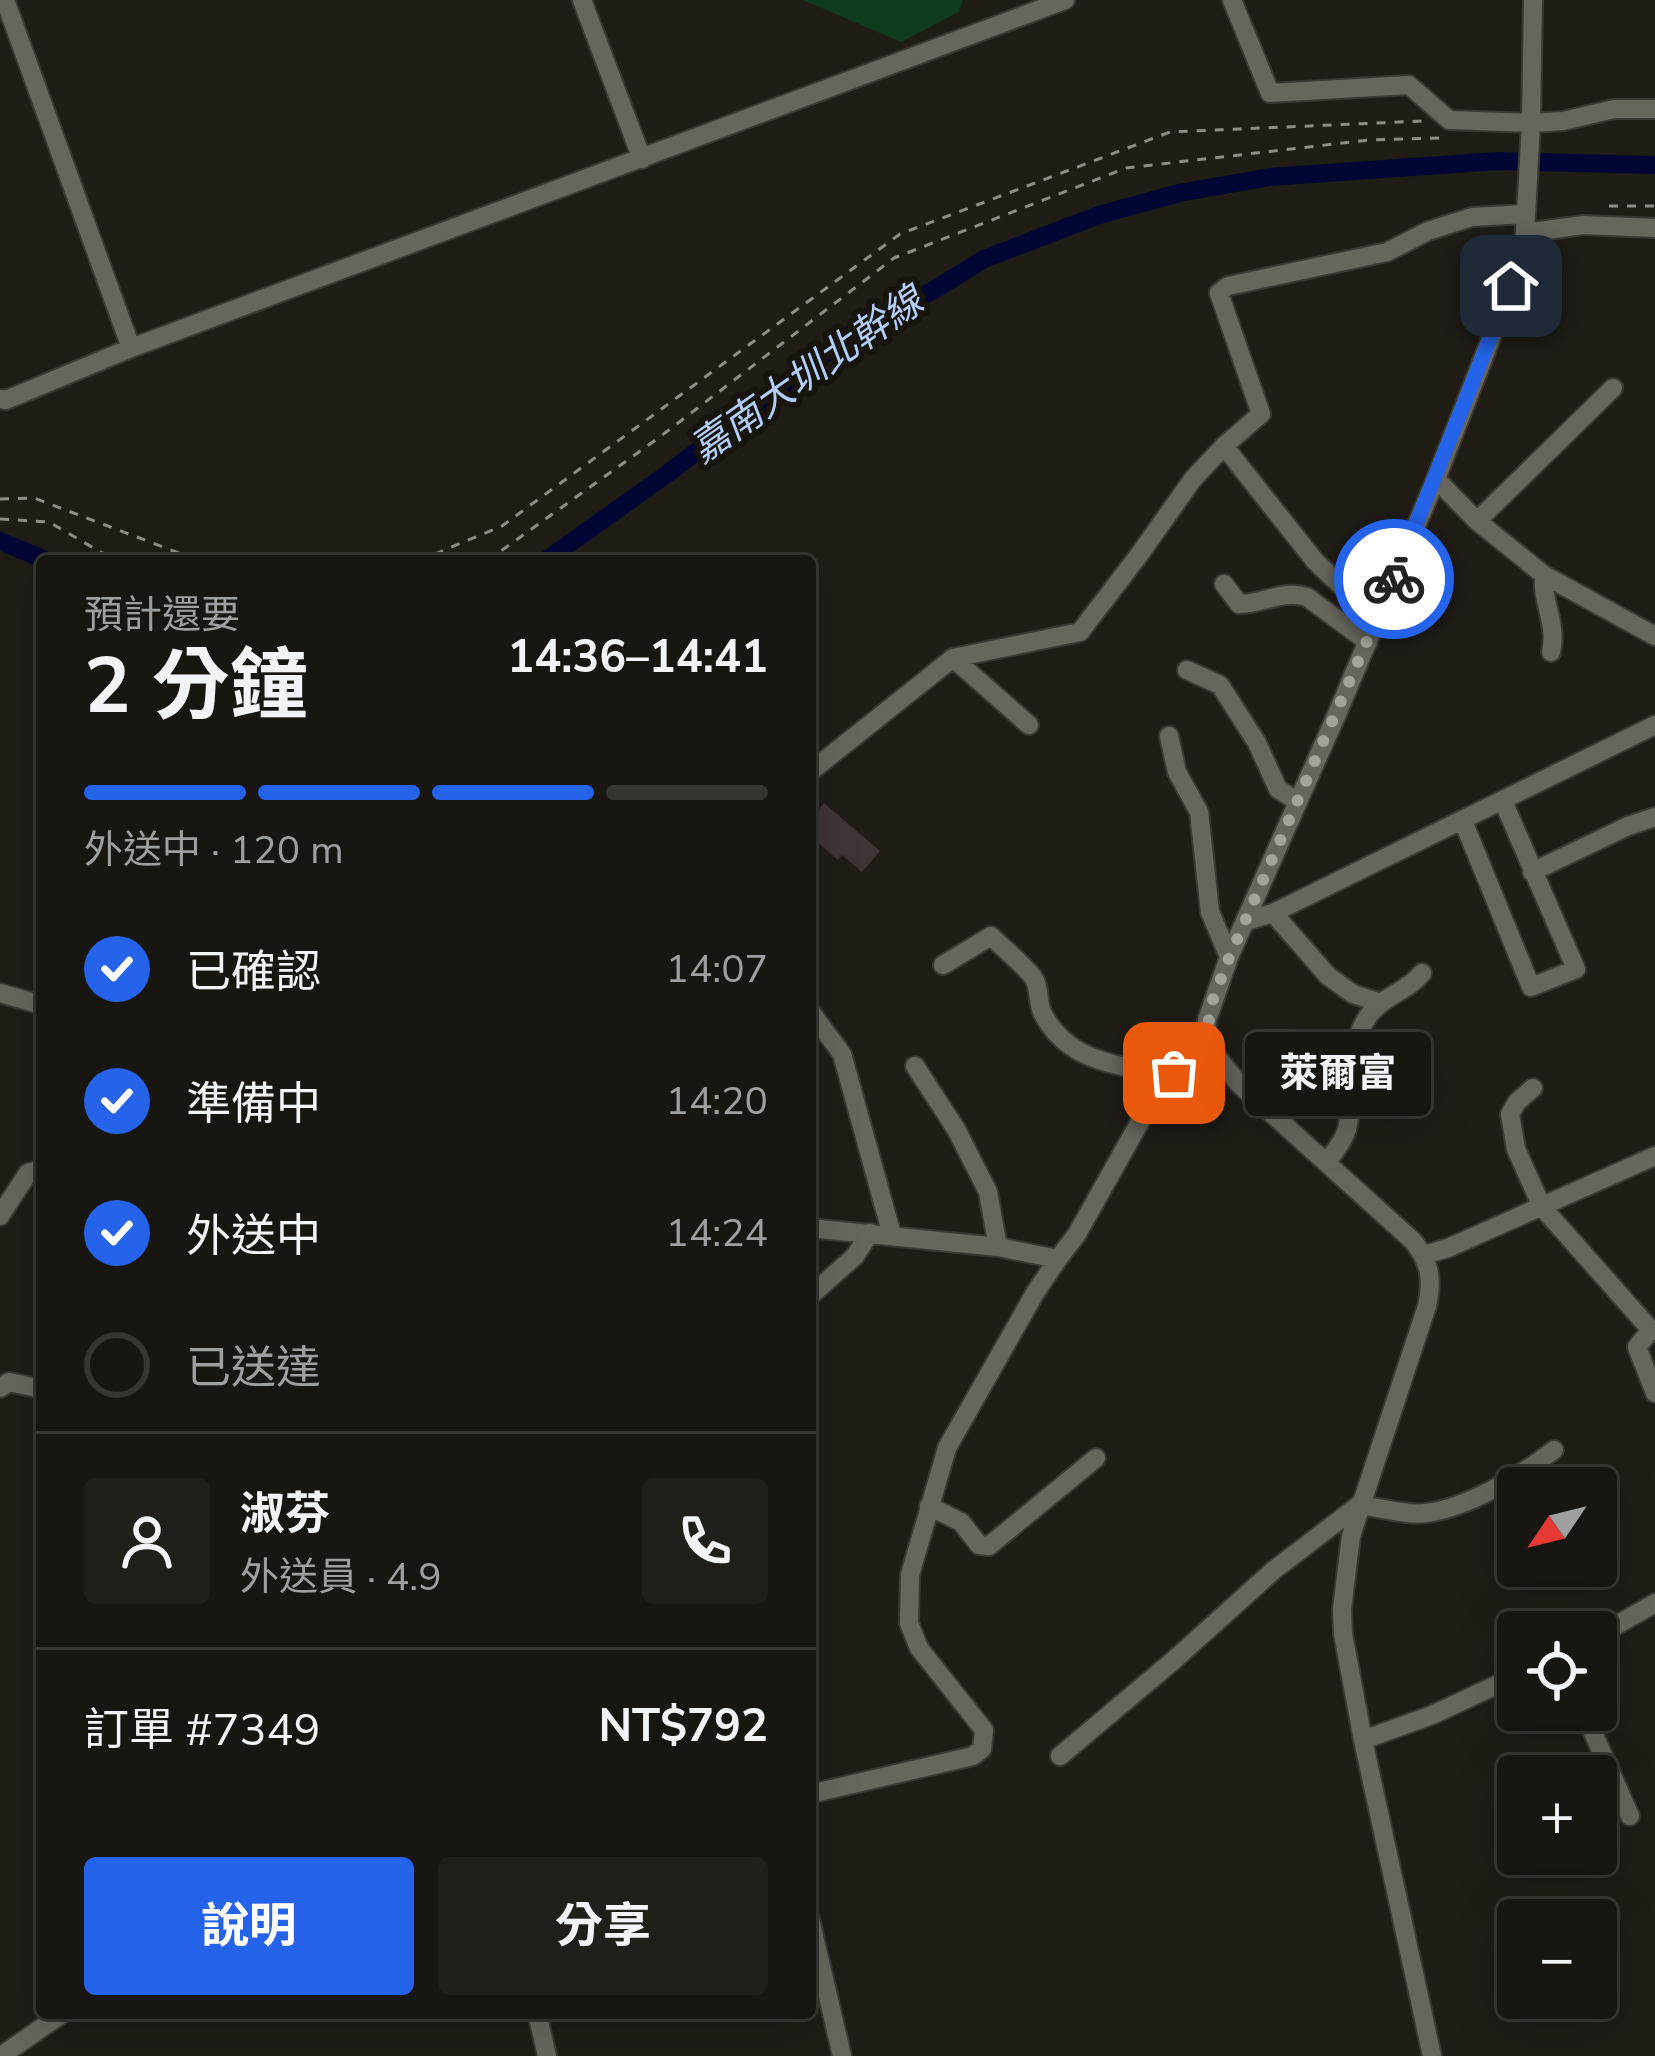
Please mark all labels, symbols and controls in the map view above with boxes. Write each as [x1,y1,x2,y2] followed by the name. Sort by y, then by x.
[1460,235,1562,337] pin
[1478,253,1544,319] icon: home
[680,273,937,475] water label: 嘉南大圳北幹線
[1334,519,1454,639] courier
[1361,546,1427,612] icon: bike
[84,589,240,642] text: 預計還要
[507,627,768,688] text: 14:36–14:41
[84,633,308,740] text: 2 分鐘
[84,824,344,877] text: 外送中 · 120 m
[84,936,150,1002] icon: check
[186,942,321,1003] text: 已確認
[666,943,768,996] text: 14:07
[1123,1022,1225,1124] pin
[1246,1031,1432,1115] callout: 萊爾富
[1141,1040,1207,1106] icon: bag
[1279,1047,1397,1100] text: 萊爾富
[84,1068,150,1134] icon: check
[186,1074,321,1135] text: 準備中
[666,1075,768,1128] text: 14:20
[84,1200,150,1266] icon: check
[186,1206,321,1267] text: 外送中
[666,1207,768,1260] text: 14:24
[186,1338,321,1399] text: 已送達
[1497,1467,1617,1587] north arrow
[1497,1467,1617,2019] map controls
[84,1478,210,1604] button: person
[642,1478,768,1604] button: phone
[240,1484,330,1545] text: 淑芬
[240,1551,442,1604] text: 外送員 · 4.9
[1497,1611,1617,1731] button: locate
[598,1696,768,1757] text: NT$792
[84,1700,321,1761] text: 訂單 #7349
[1497,1755,1617,1875] button: +
[84,1857,414,1995] button: 說明
[438,1857,768,1995] button: 分享
[1497,1899,1617,2019] button: −

